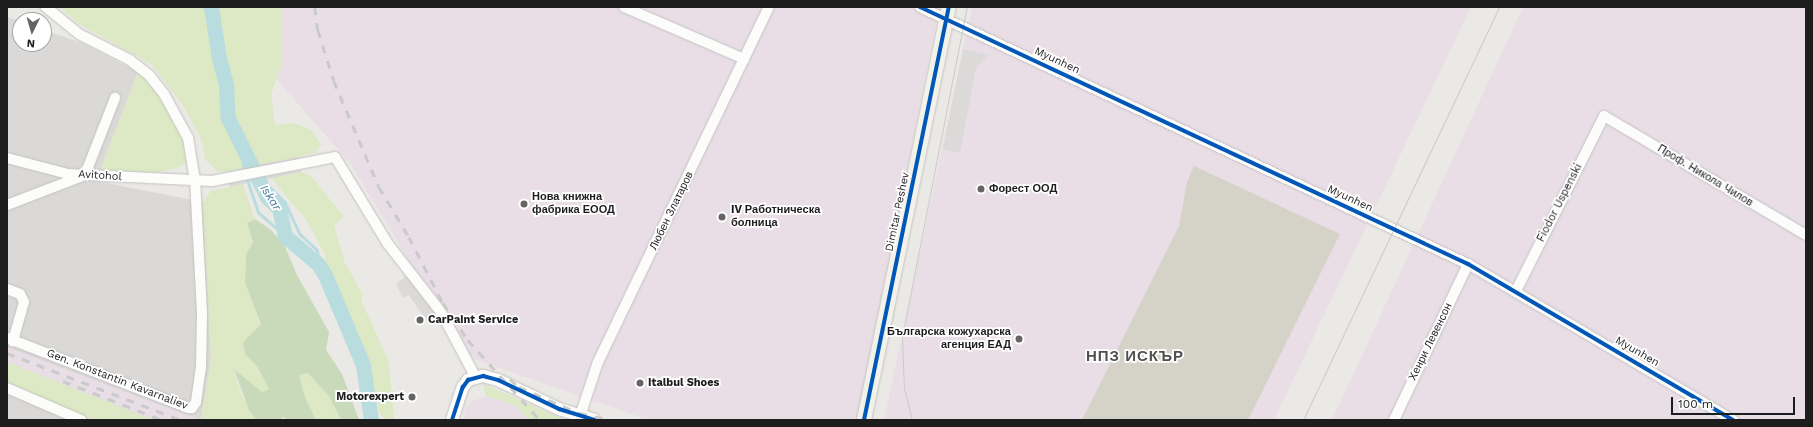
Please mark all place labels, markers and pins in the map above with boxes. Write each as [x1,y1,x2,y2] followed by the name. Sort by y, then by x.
[989,182,1057,196] place label: Форест ООД
[976,184,986,194] marker: Форест ООД
[532,191,615,217] place label: Нова книжна фабрика ЕООД
[519,199,529,209] marker: Нова книжна фабрика ЕООД
[731,204,821,230] place label: IV Работническа болница
[716,211,728,223] marker: IV Работническа болница
[428,313,518,327] place label: CarPaint Service
[415,315,425,325] marker: CarPaint Service
[887,326,1011,352] place label: Българска кожухарска агенция ЕАД
[1014,334,1024,344] marker: Българска кожухарска агенция ЕАД
[648,376,720,390] place label: Italbul Shoes
[635,378,645,388] marker: Italbul Shoes
[336,390,404,404] place label: Motorexpert
[407,392,417,402] marker: Motorexpert

